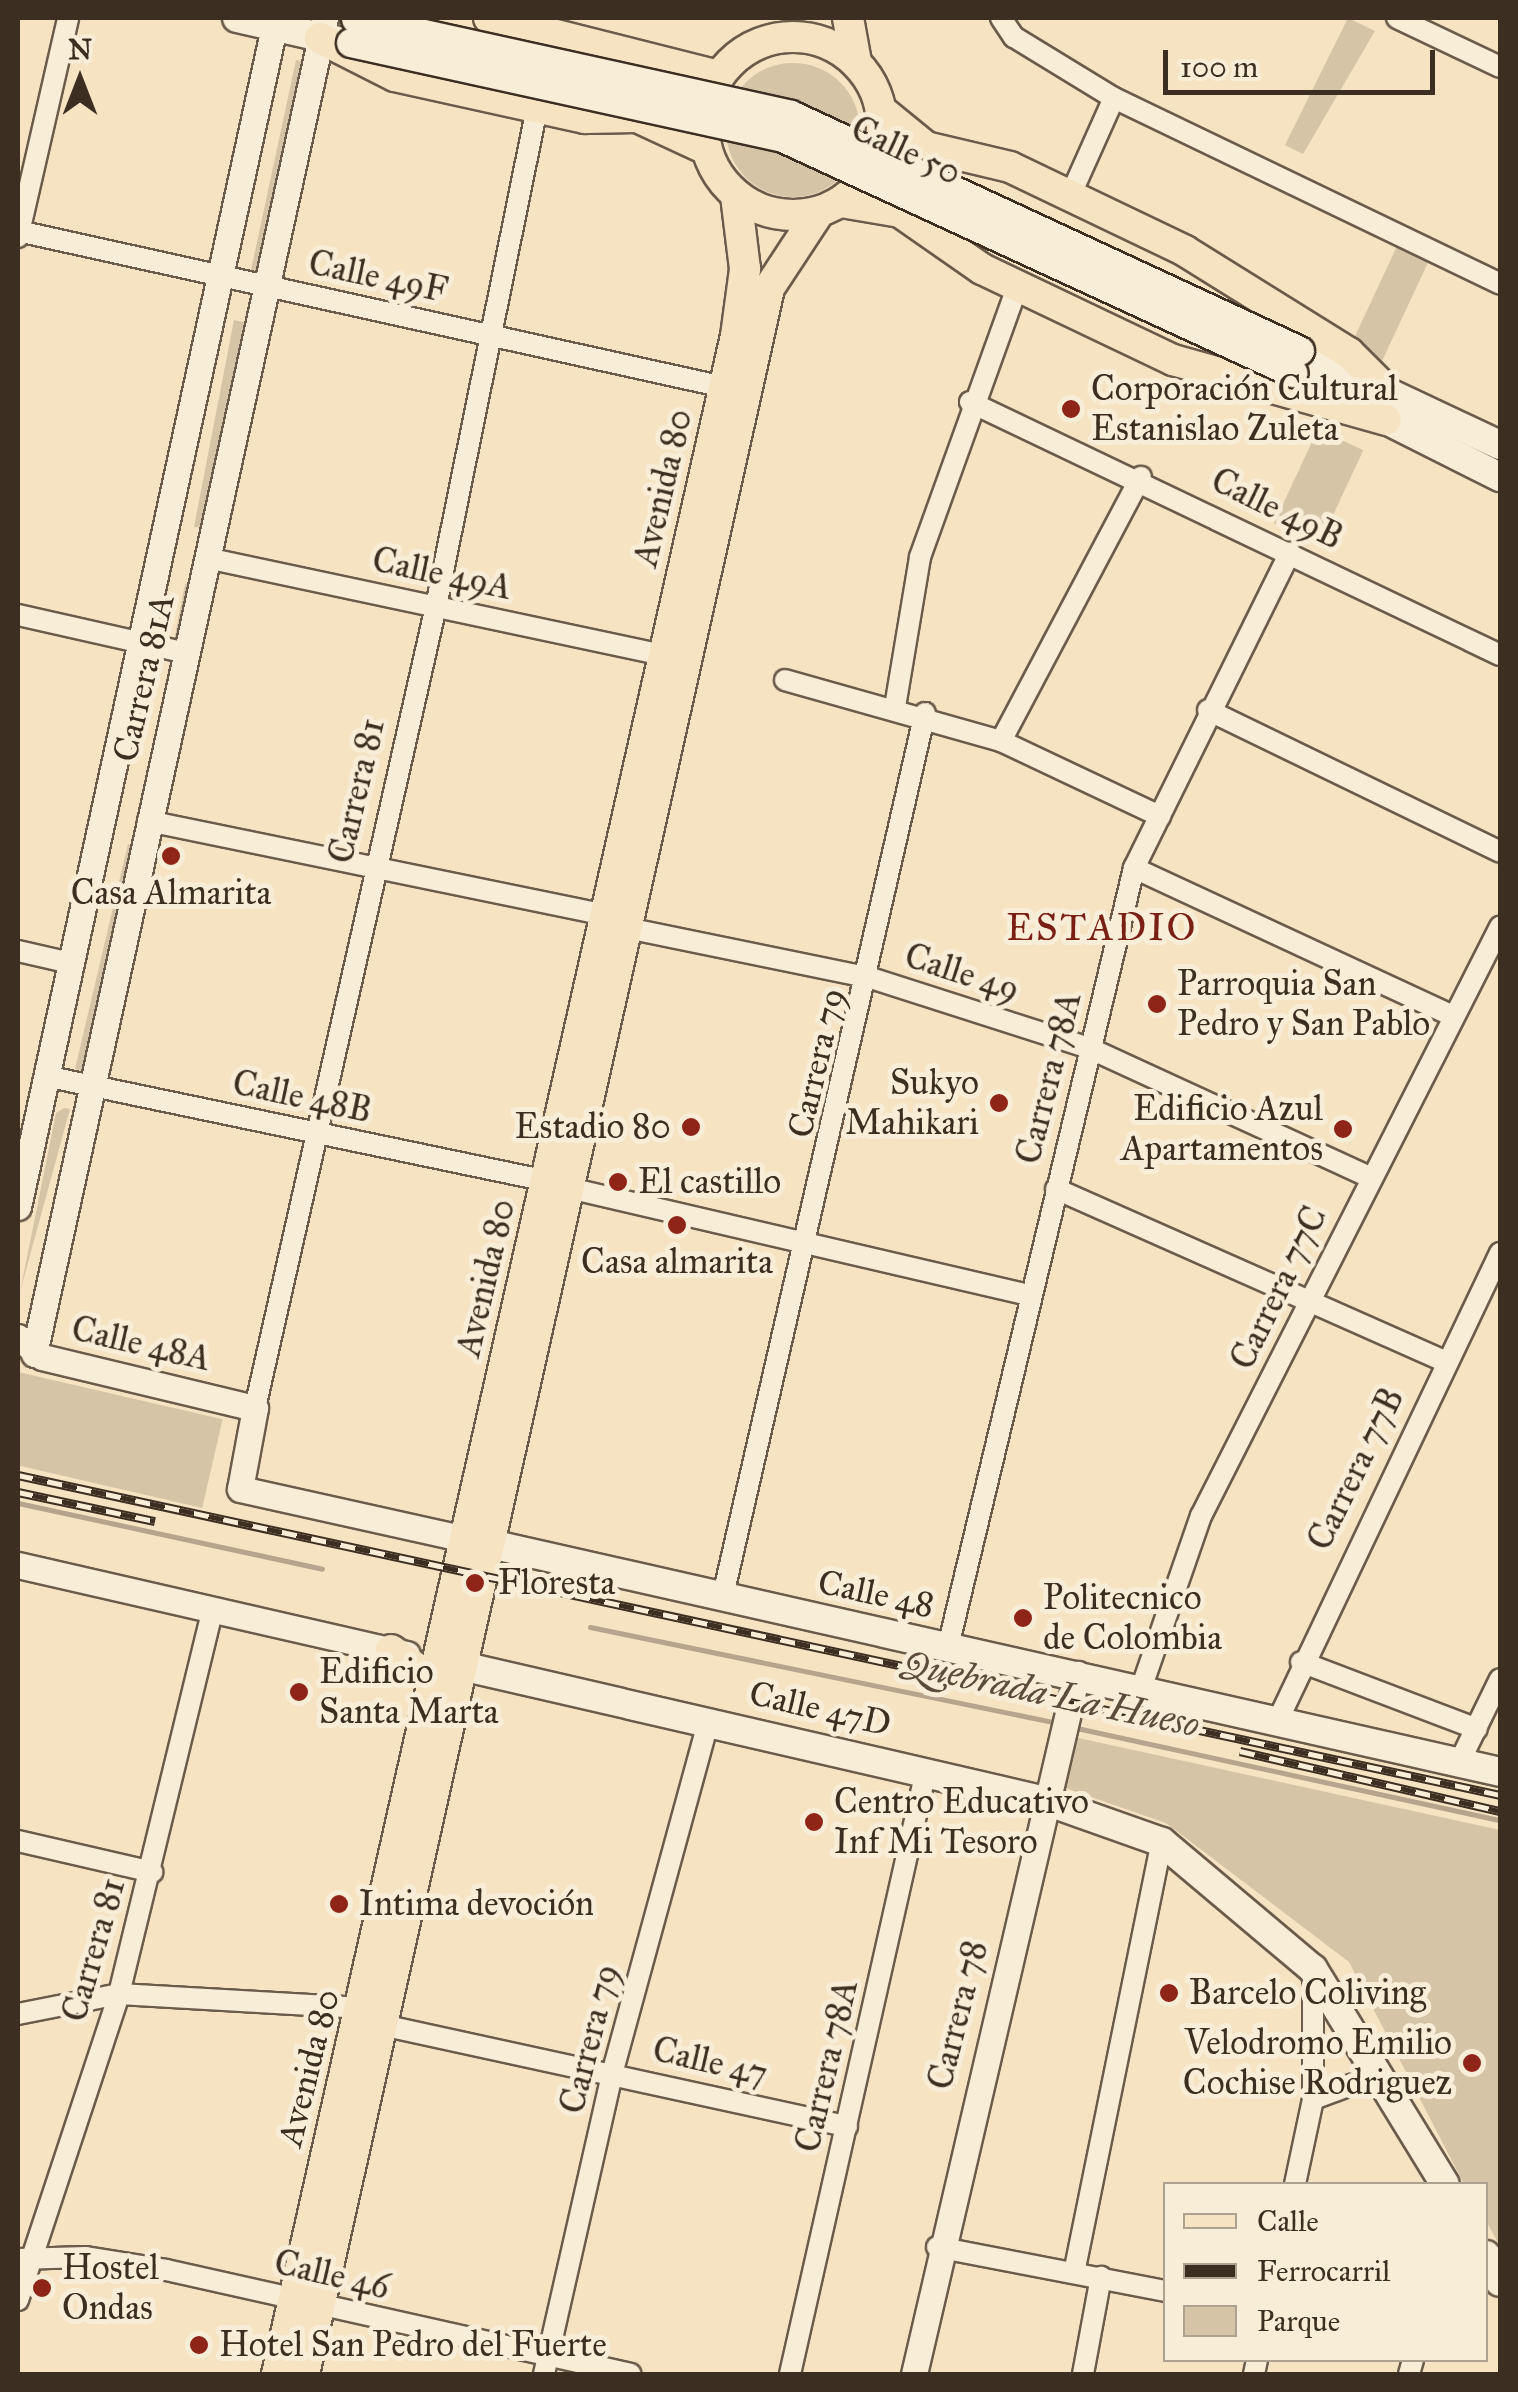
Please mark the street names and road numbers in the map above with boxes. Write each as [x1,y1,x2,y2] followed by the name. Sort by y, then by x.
[844,107,968,195] street label: Calle 50
[305,242,451,312] street label: Calle 49F
[624,405,702,571] street label: Avenida 80
[1204,459,1350,559] street label: Calle 49B
[368,539,516,609] street label: Calle 49A
[104,590,184,766] street label: Carrera 81A
[320,715,394,867] street label: Carrera 81
[899,935,1025,1011] street label: Calle 49
[779,984,855,1142] street label: Carrera 79
[1007,988,1091,1168] street label: Carrera 78A
[229,1062,375,1132] street label: Calle 48B
[447,1195,525,1361] street label: Avenida 80
[1222,1200,1336,1376] street label: Carrera 77C
[67,1308,215,1380] street label: Calle 48A
[1299,1381,1413,1557] street label: Carrera 77B
[814,1561,938,1627] street label: Calle 48
[745,1672,895,1746] street label: Calle 47D
[54,1874,134,2026] street label: Carrera 81
[919,1936,997,2094] street label: Carrera 78
[551,1960,629,2118] street label: Carrera 79
[787,1976,867,2156] street label: Carrera 78A
[269,1985,349,2151] street label: Avenida 80
[649,2028,771,2096] street label: Calle 47
[270,2241,394,2309] street label: Calle 46

